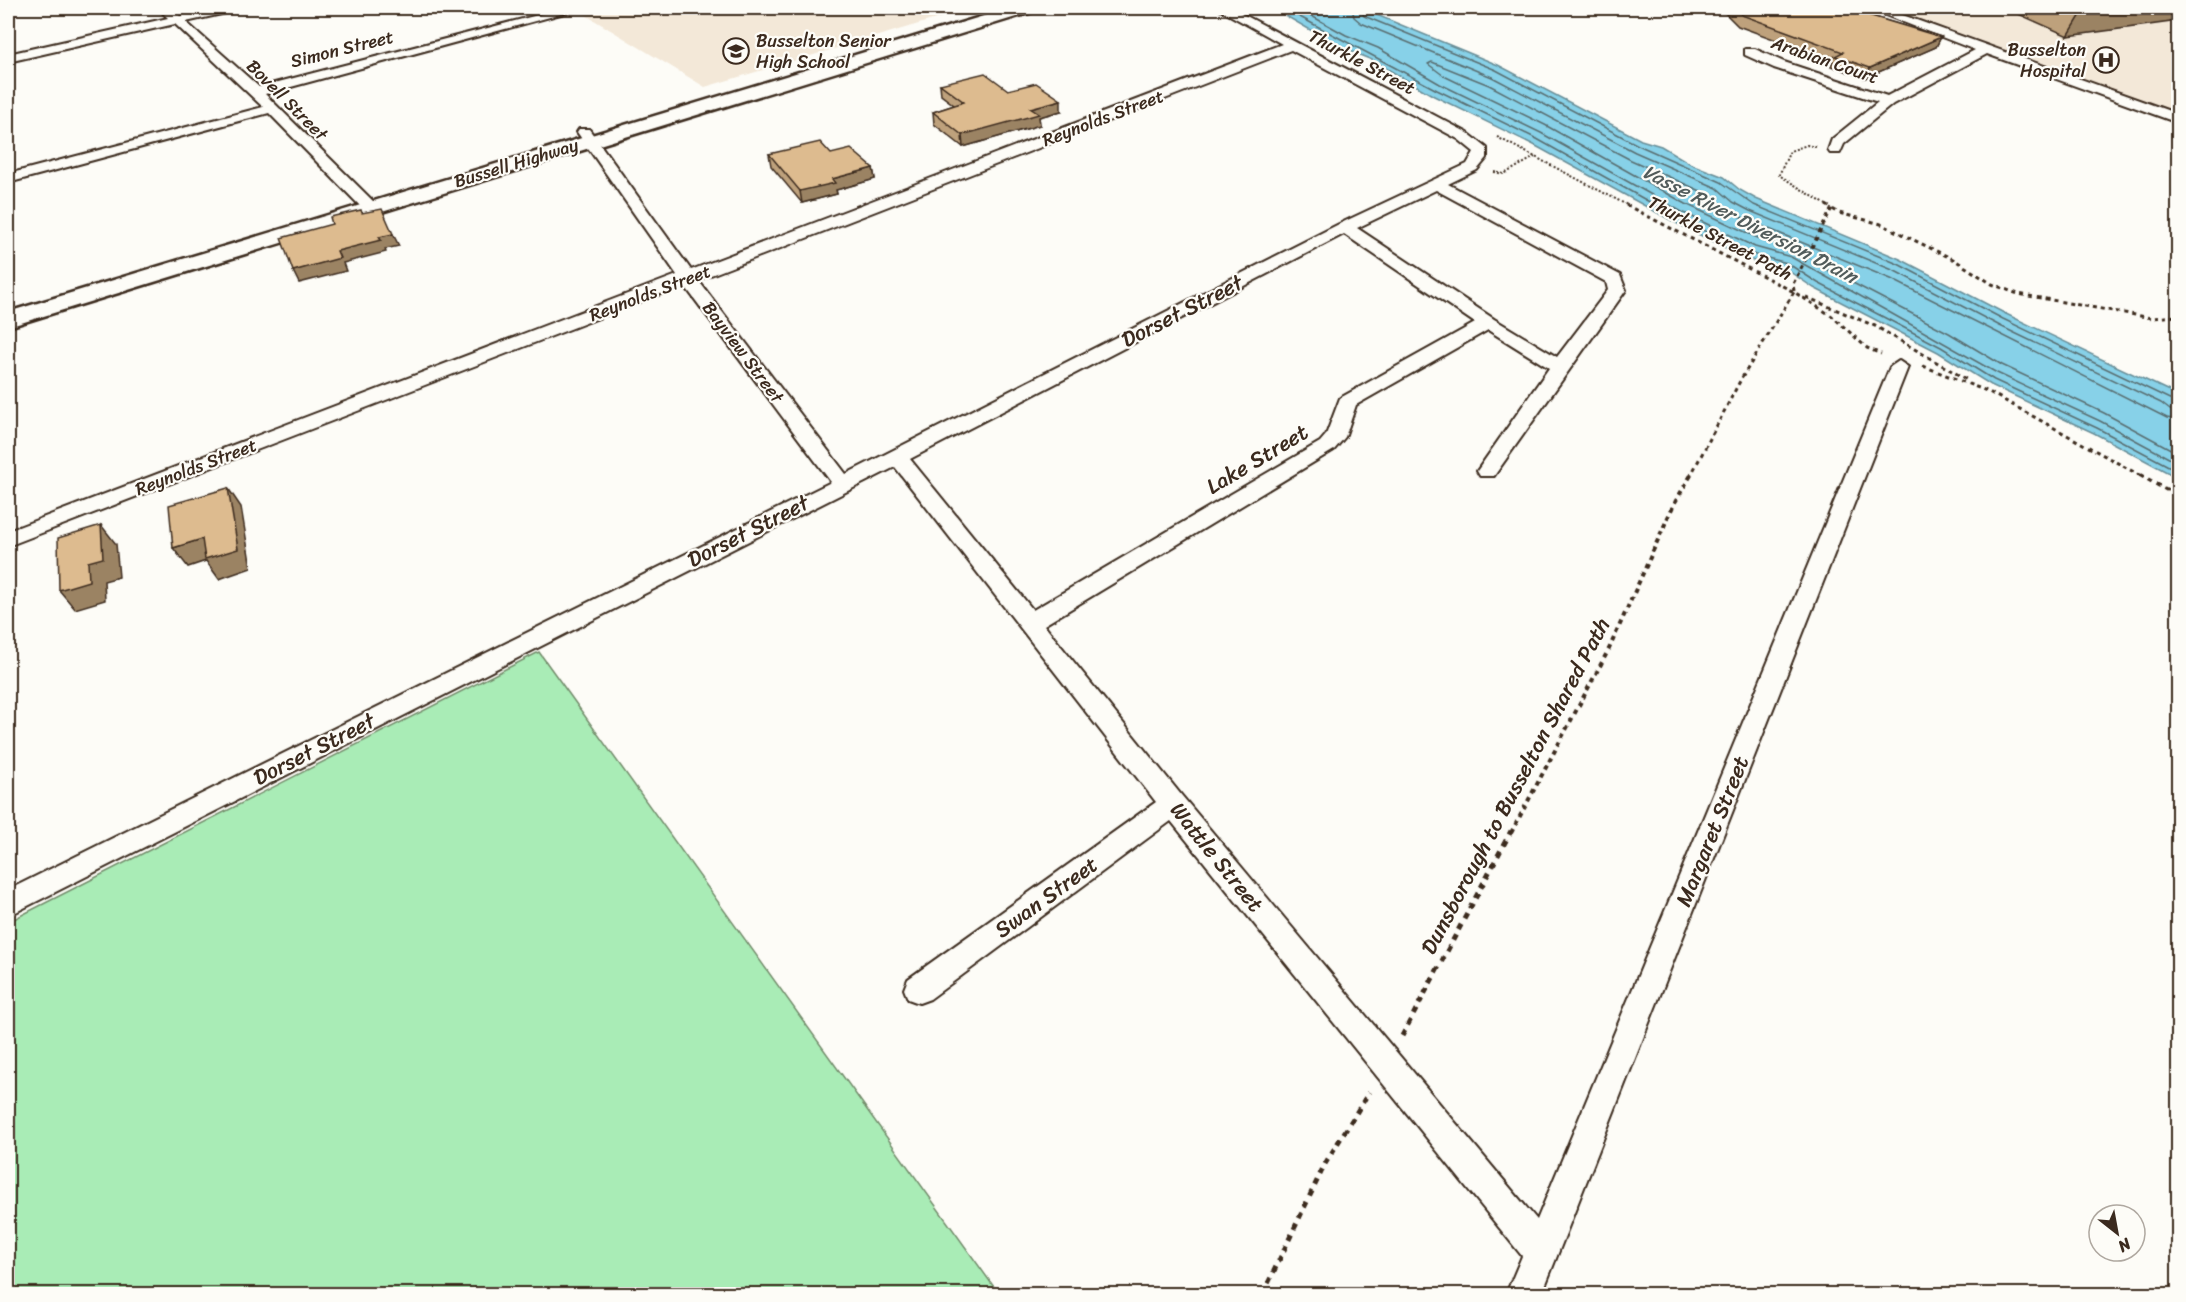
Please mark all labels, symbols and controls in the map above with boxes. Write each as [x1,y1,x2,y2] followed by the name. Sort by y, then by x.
[1303,20,1421,104] street label: Thurkle Street
[287,21,397,77] street label: Simon Street
[756,25,892,78] place label: Busselton Senior High School
[1766,26,1883,93] street label: Arabian Court
[2008,34,2087,87] place label: Busselton Hospital
[721,36,751,66] school or university icon: Busselton Senior High School
[2091,45,2121,75] hospital icon: Busselton Hospital
[238,51,336,149] street label: Bovell Street
[1037,80,1169,156] street label: Reynolds Street
[450,129,583,197] street label: Bussell Highway
[1636,155,1866,294] water label: Vasse River Diversion Drain
[1642,186,1798,290] street label: Thurkle Street Path
[584,255,716,331] street label: Reynolds Street
[1114,263,1251,358] street label: Dorset Street
[694,294,793,411] street label: Bayview Street
[1198,413,1316,505] street label: Lake Street
[130,429,262,505] street label: Reynolds Street
[680,483,817,578] street label: Dorset Street
[1409,610,1621,962] street label: Dunsborough to Busselton Shared Path
[246,701,383,796] street label: Dorset Street
[1664,749,1760,912] street label: Margaret Street
[1160,793,1274,921] street label: Wattle Street
[986,845,1107,948] street label: Swan Street
[2087,1203,2147,1263] north arrow
[2111,1230,2138,1261] text: N

